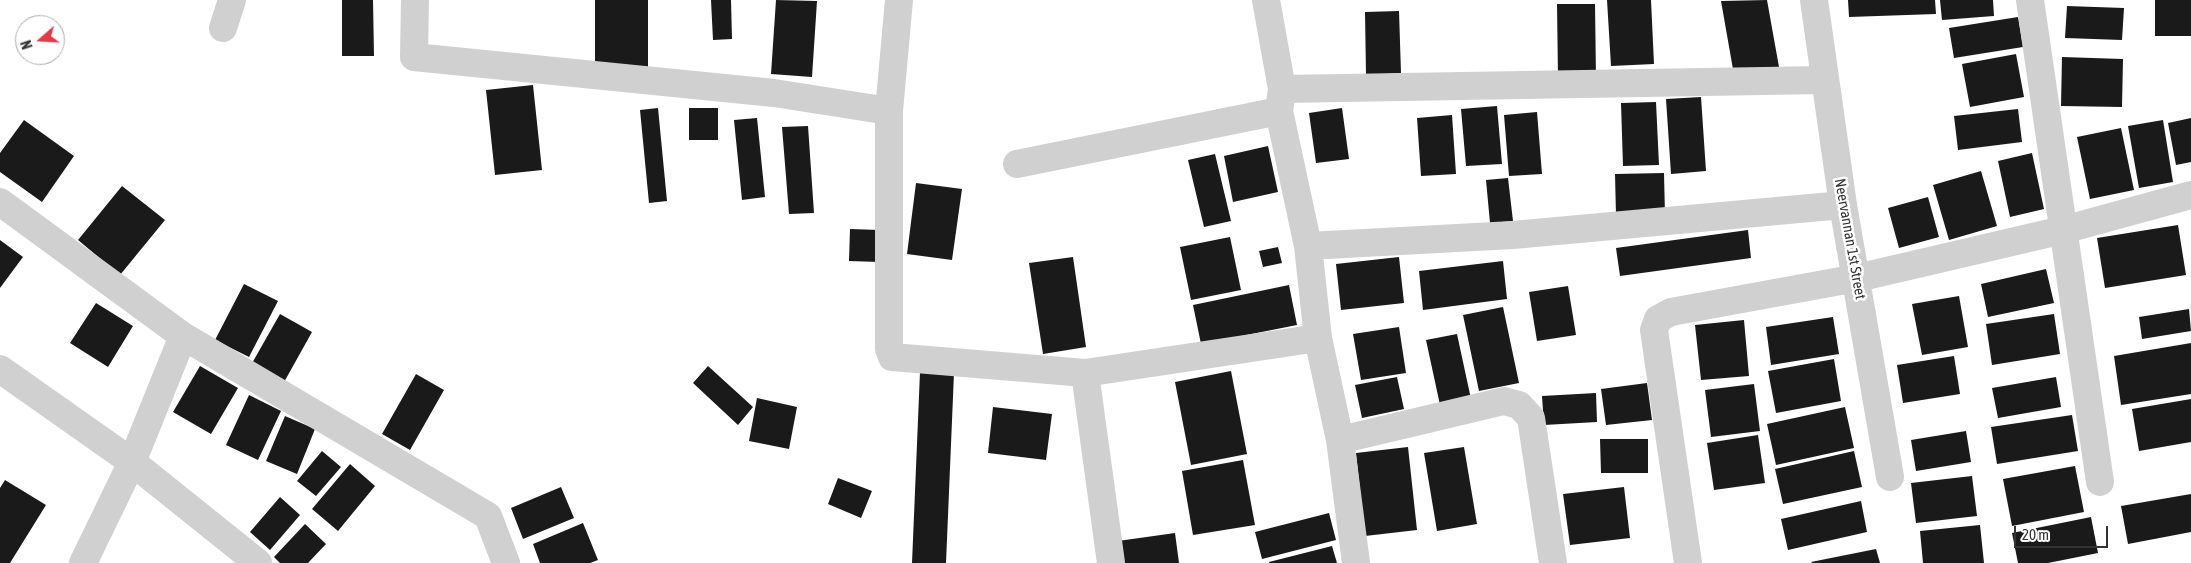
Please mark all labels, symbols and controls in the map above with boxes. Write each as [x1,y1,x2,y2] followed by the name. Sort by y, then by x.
[15,15,65,65] north arrow
[18,38,36,51] text: N
[1831,177,1869,301] street label: Neervannan 1st Street
[2016,516,2110,548] scale bar
[2022,526,2049,543] text: 20 m

